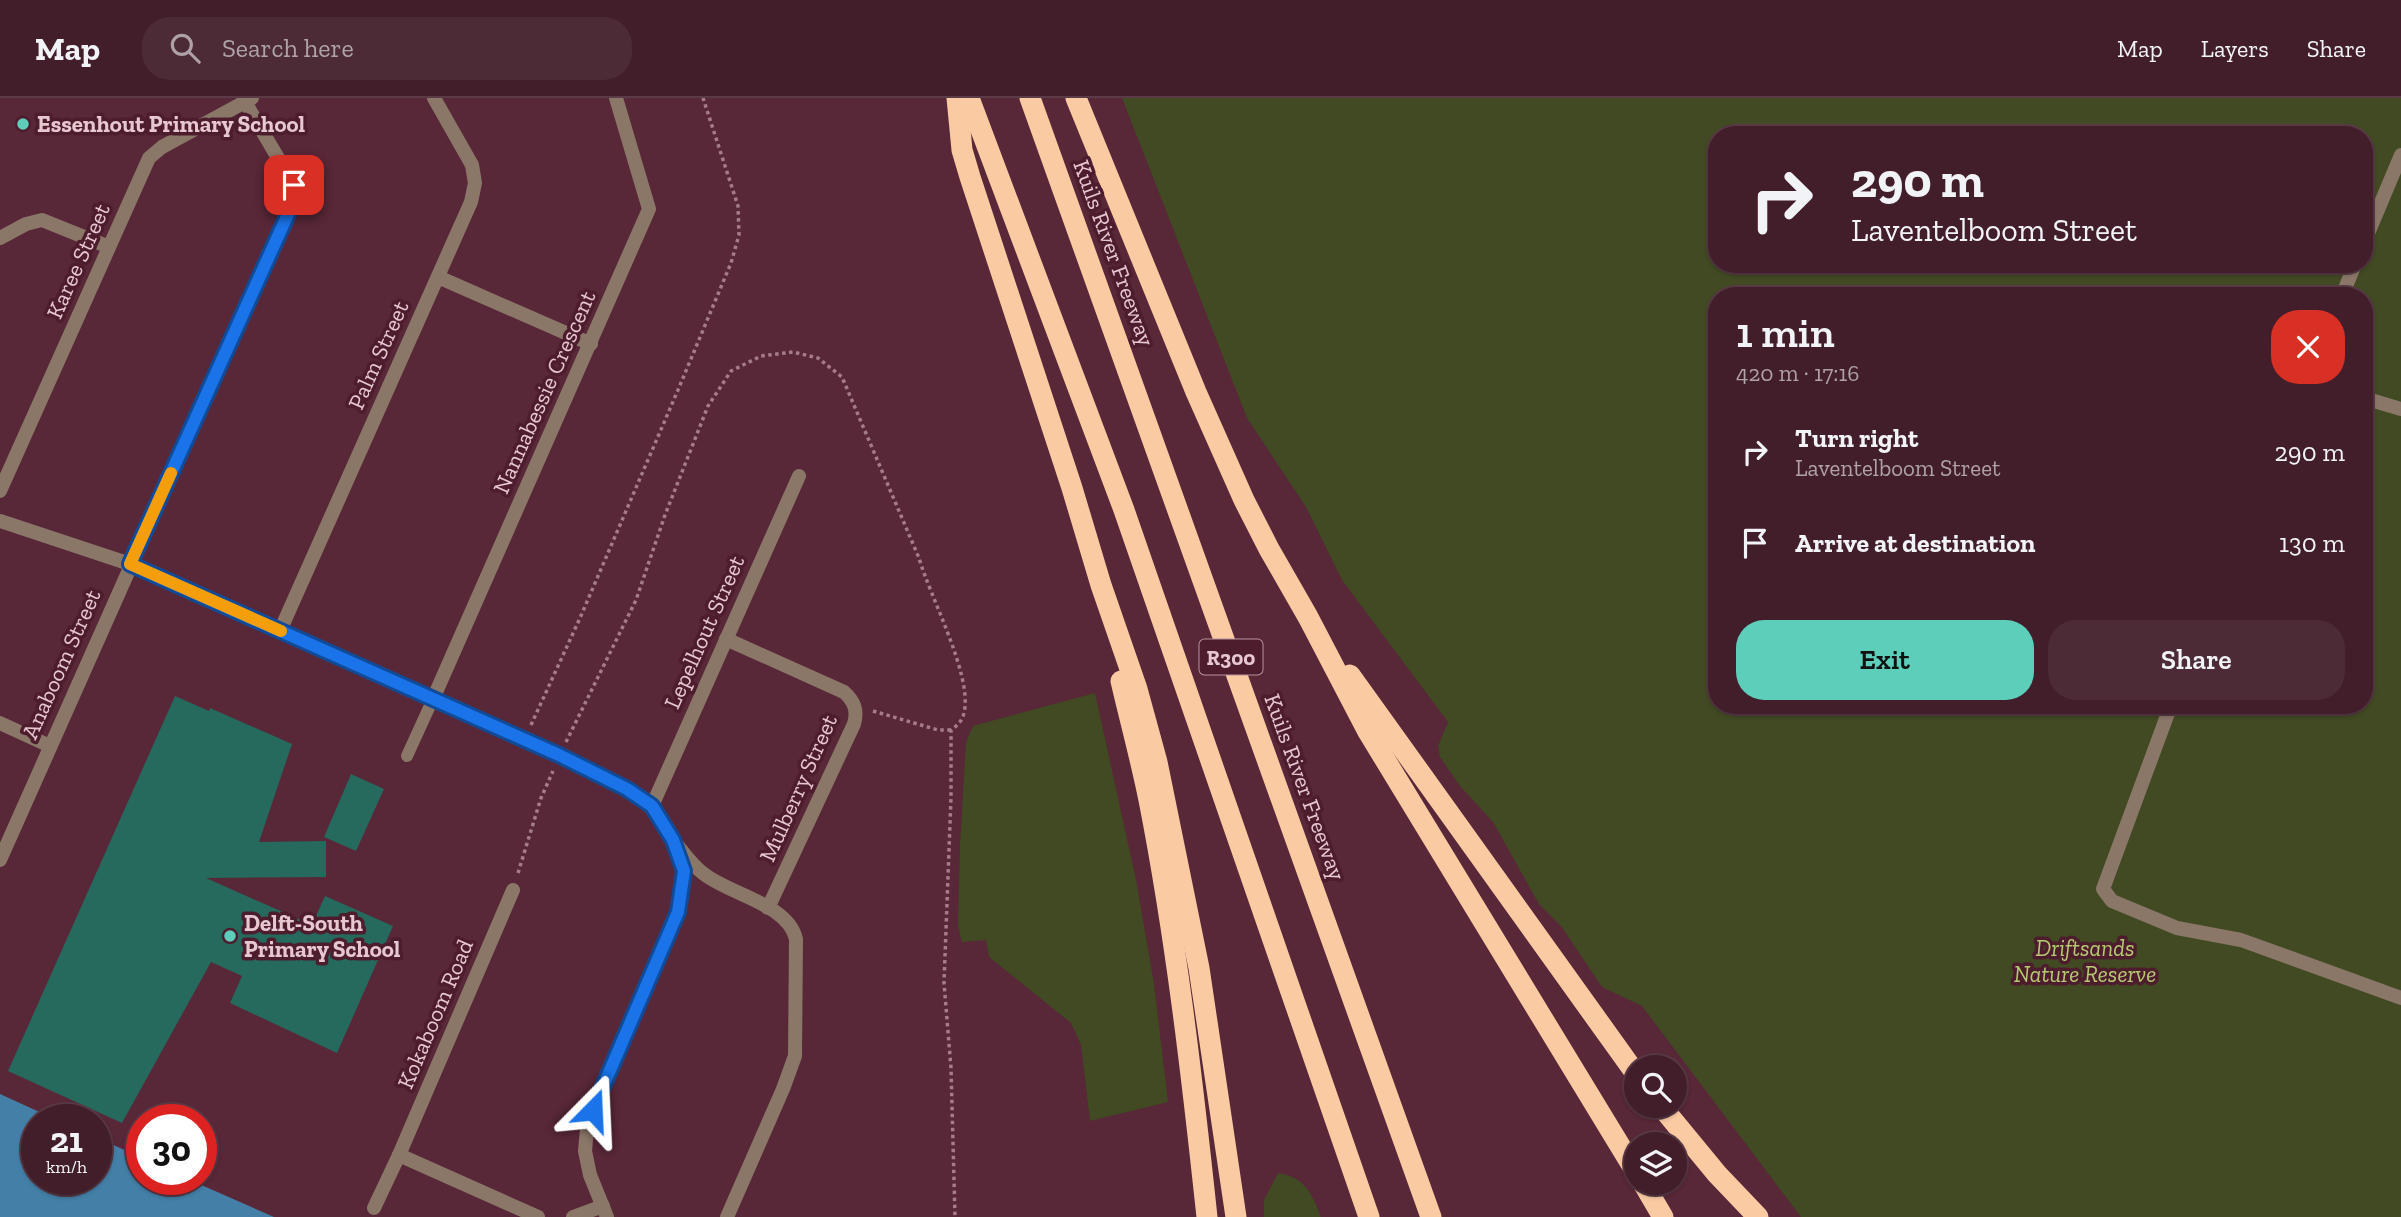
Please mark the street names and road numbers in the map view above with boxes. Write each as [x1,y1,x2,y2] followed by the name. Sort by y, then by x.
[1067,156,1161,350] street label: Kuils River Freeway
[40,199,116,323] street label: Karee Street
[487,286,602,498] street label: Nannabessie Crescent
[342,296,415,414] street label: Palm Street
[658,551,751,713] street label: Lepelhout Street
[16,584,107,743] street label: Anaboom Street
[1200,640,1262,674] road number: R300
[1258,690,1352,884] street label: Kuils River Freeway
[753,710,843,866] street label: Mulberry Street
[391,935,479,1093] street label: Kokaboom Road

